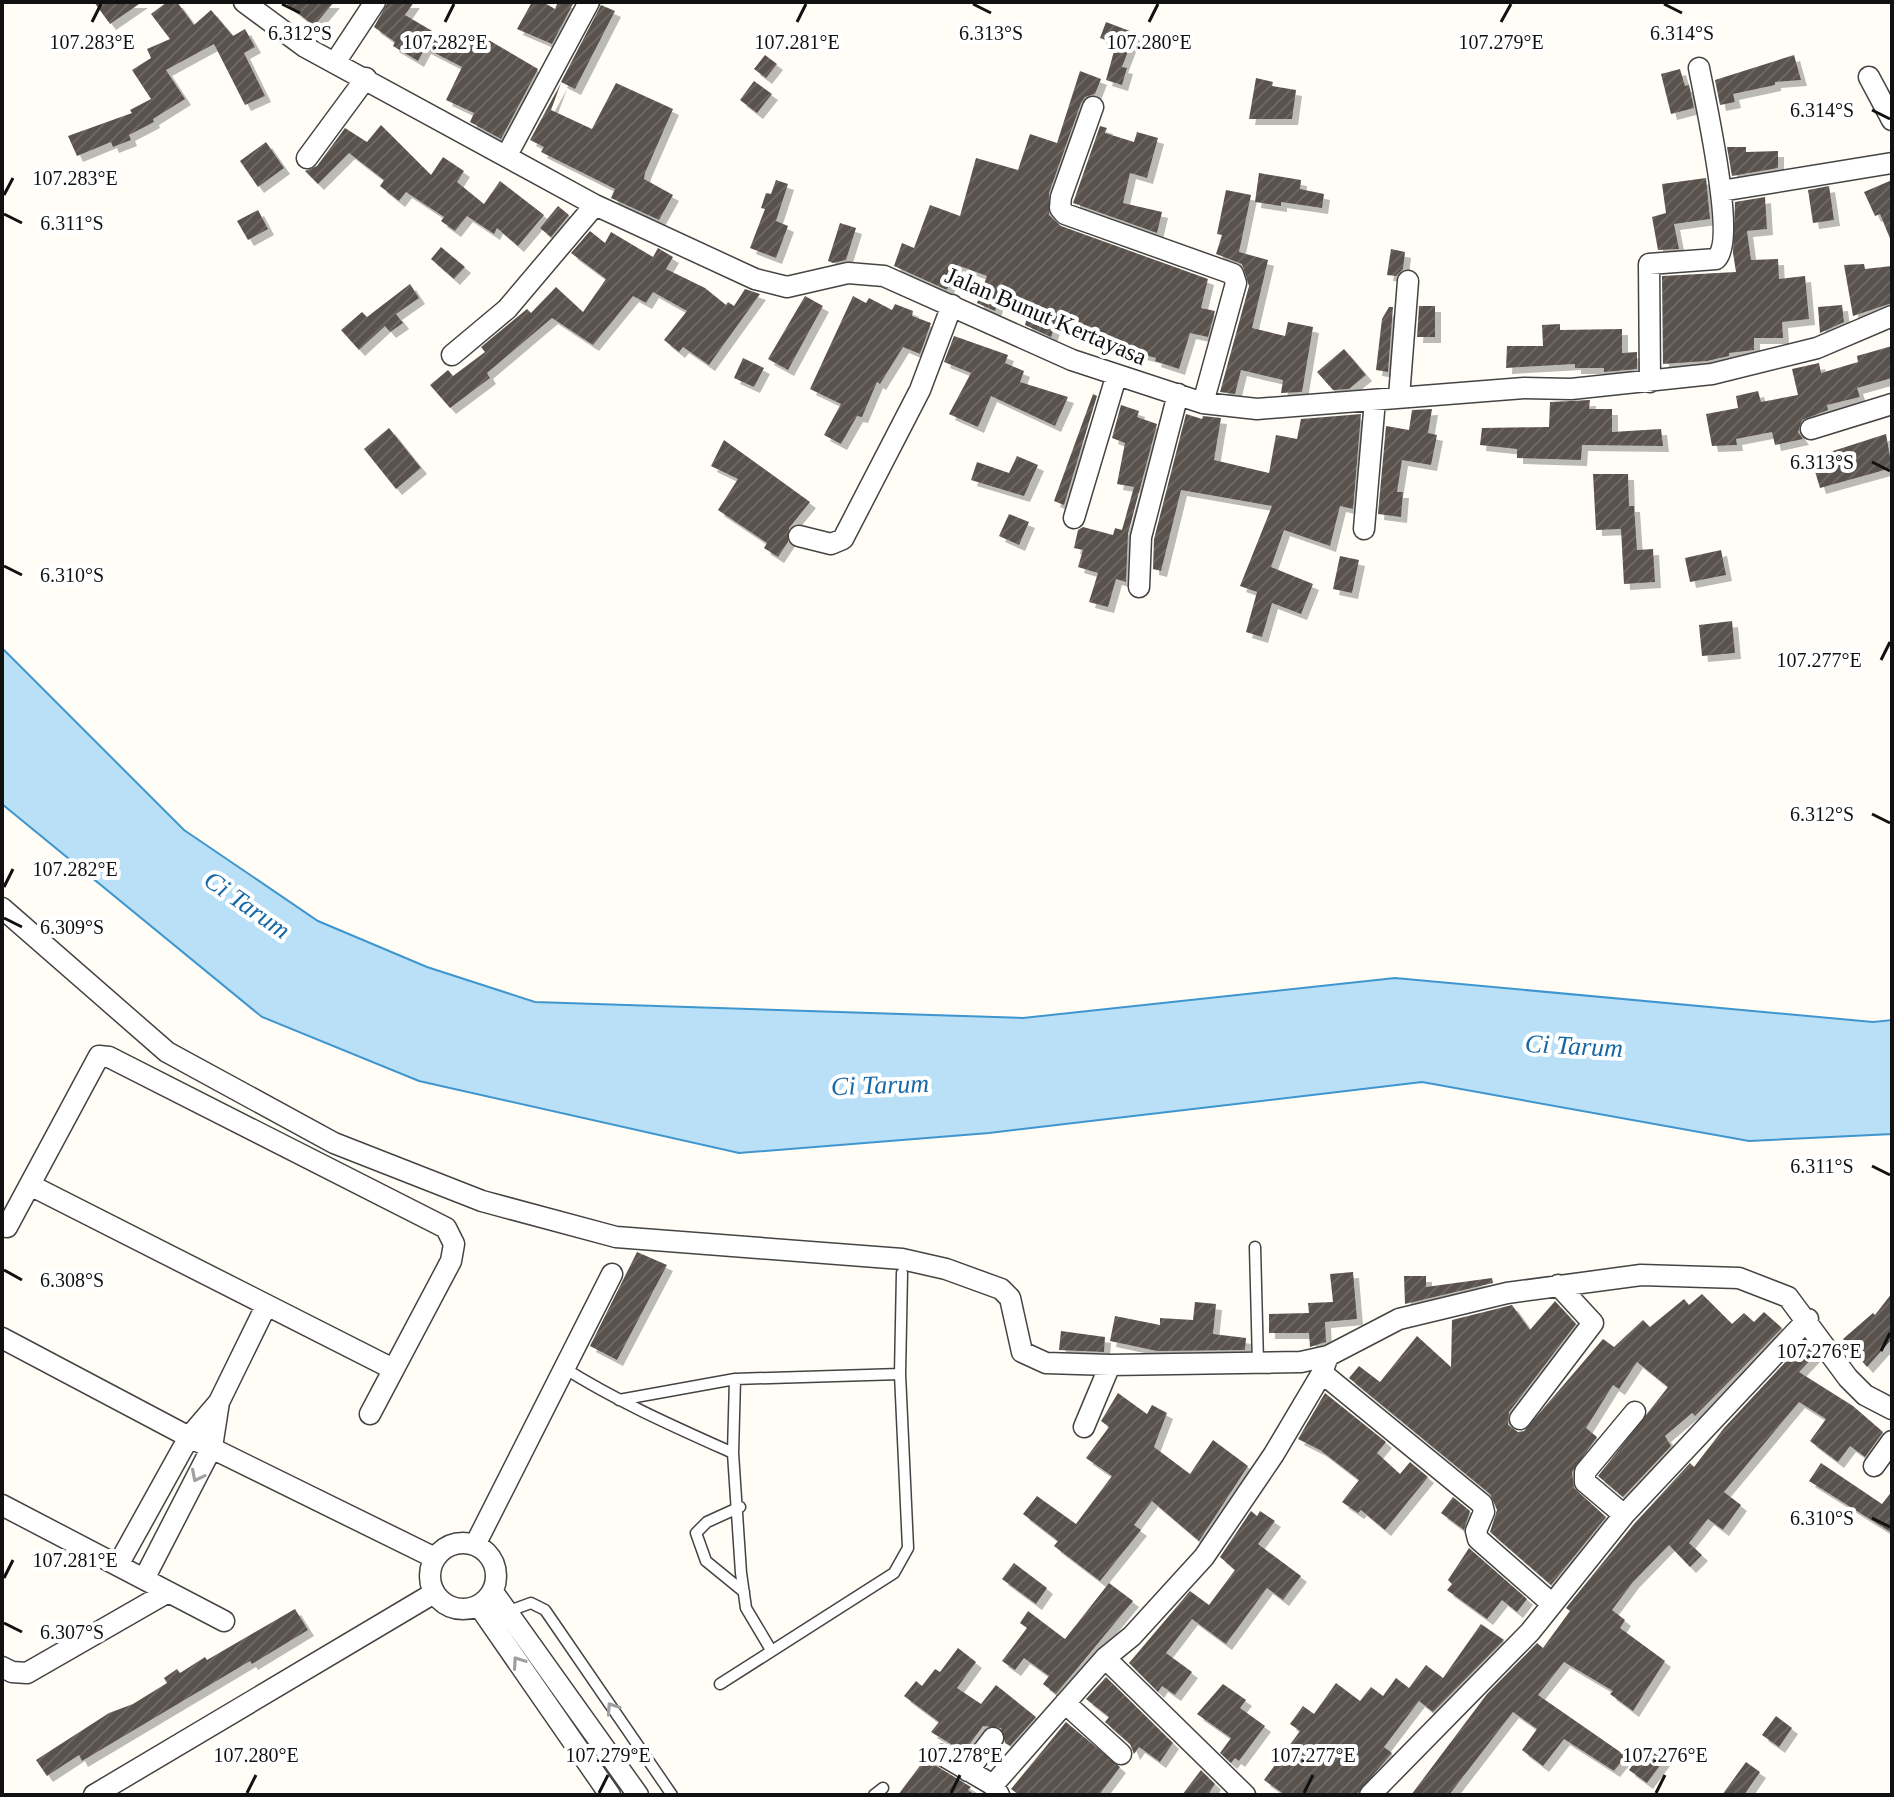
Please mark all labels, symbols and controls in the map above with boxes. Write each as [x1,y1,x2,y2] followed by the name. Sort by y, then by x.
[268,22,332,44] text: 6.312°S
[959,22,1023,44] text: 6.313°S
[1650,22,1714,44] text: 6.314°S
[49,31,135,53] text: 107.283°E
[402,31,488,53] text: 107.282°E
[754,31,840,53] text: 107.281°E
[1106,31,1192,53] text: 107.280°E
[1458,31,1544,53] text: 107.279°E
[1790,99,1854,121] text: 6.314°S
[32,167,118,189] text: 107.283°E
[40,212,104,234] text: 6.311°S
[942,262,1151,370] street label: Jalan Bunut Kertayasa
[1790,451,1854,473] text: 6.313°S
[40,564,104,586] text: 6.310°S
[1776,649,1862,671] text: 107.277°E
[1790,803,1854,825] text: 6.312°S
[32,858,118,880] text: 107.282°E
[199,865,295,945] water label: Ci Tarum
[40,916,104,938] text: 6.309°S
[1524,1029,1624,1063] water label: Ci Tarum
[831,1069,929,1101] water label: Ci Tarum
[1790,1155,1854,1177] text: 6.311°S
[40,1269,104,1291] text: 6.308°S
[1776,1340,1862,1362] text: 107.276°E
[192,1467,207,1482] one-way arrow
[1790,1507,1854,1529] text: 6.310°S
[32,1549,118,1571] text: 107.281°E
[40,1621,104,1643] text: 6.307°S
[513,1656,528,1670] one-way arrow
[607,1702,622,1716] one-way arrow
[213,1744,299,1766] text: 107.280°E
[565,1744,651,1766] text: 107.279°E
[917,1744,1003,1766] text: 107.278°E
[1270,1744,1356,1766] text: 107.277°E
[1622,1744,1708,1766] text: 107.276°E

